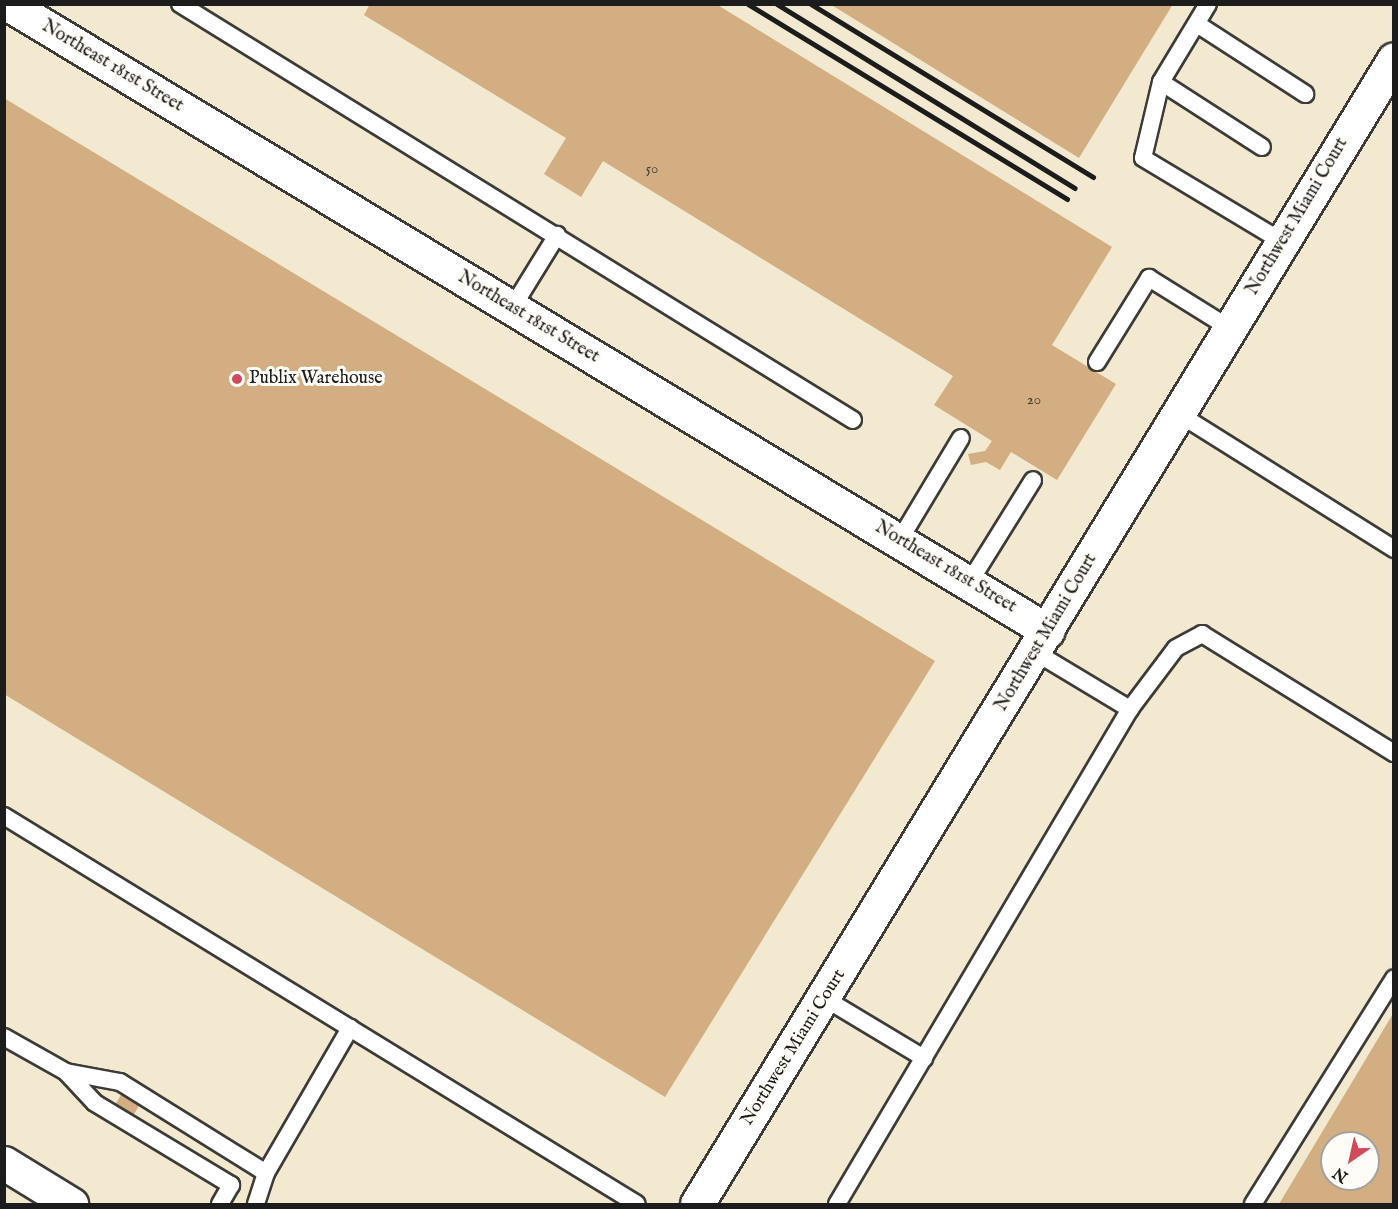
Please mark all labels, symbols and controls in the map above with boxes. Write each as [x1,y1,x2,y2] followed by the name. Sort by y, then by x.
[37,16,187,118] street label: Northeast 181st Street
[1242,134,1354,300] street label: Northwest Miami Court
[646,160,658,178] house number: 50
[453,267,603,369] street label: Northeast 181st Street
[249,368,382,390] place label: Publix Warehouse
[230,372,244,386] marker: Publix Warehouse
[1027,391,1041,409] house number: 20
[870,517,1020,619] street label: Northeast 181st Street
[991,550,1103,716] street label: Northwest Miami Court
[737,966,851,1130] street label: Northwest Miami Court
[1320,1131,1380,1191] north arrow
[1330,1162,1352,1186] text: N

